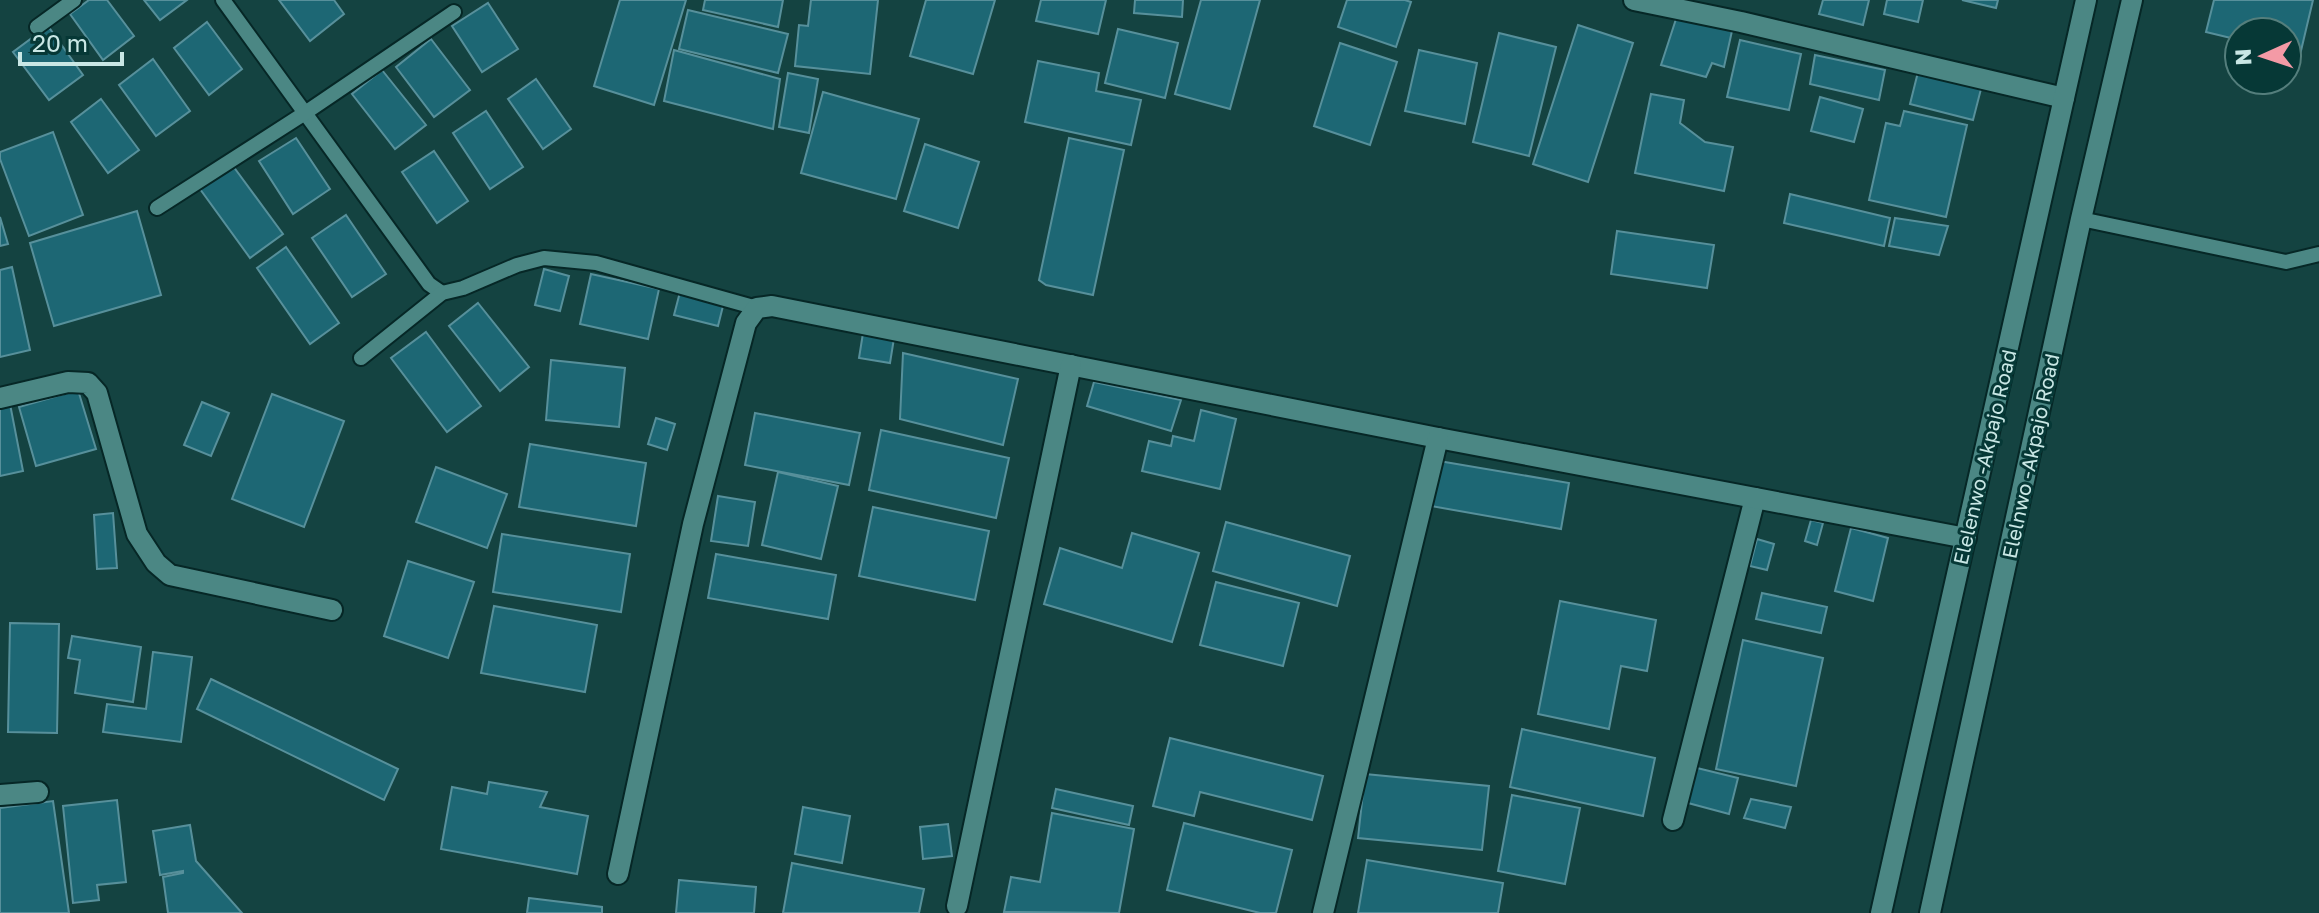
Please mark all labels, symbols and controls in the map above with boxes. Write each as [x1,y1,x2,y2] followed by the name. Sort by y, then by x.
[20,16,122,66] scale bar
[2223,16,2303,96] north arrow
[32,28,88,57] text: 20 m
[2229,48,2256,66] text: N
[1948,347,2020,567] street label: Elelenwo -Akpajo Road
[1997,351,2063,561] street label: Elelnwo -Akpajo Road

